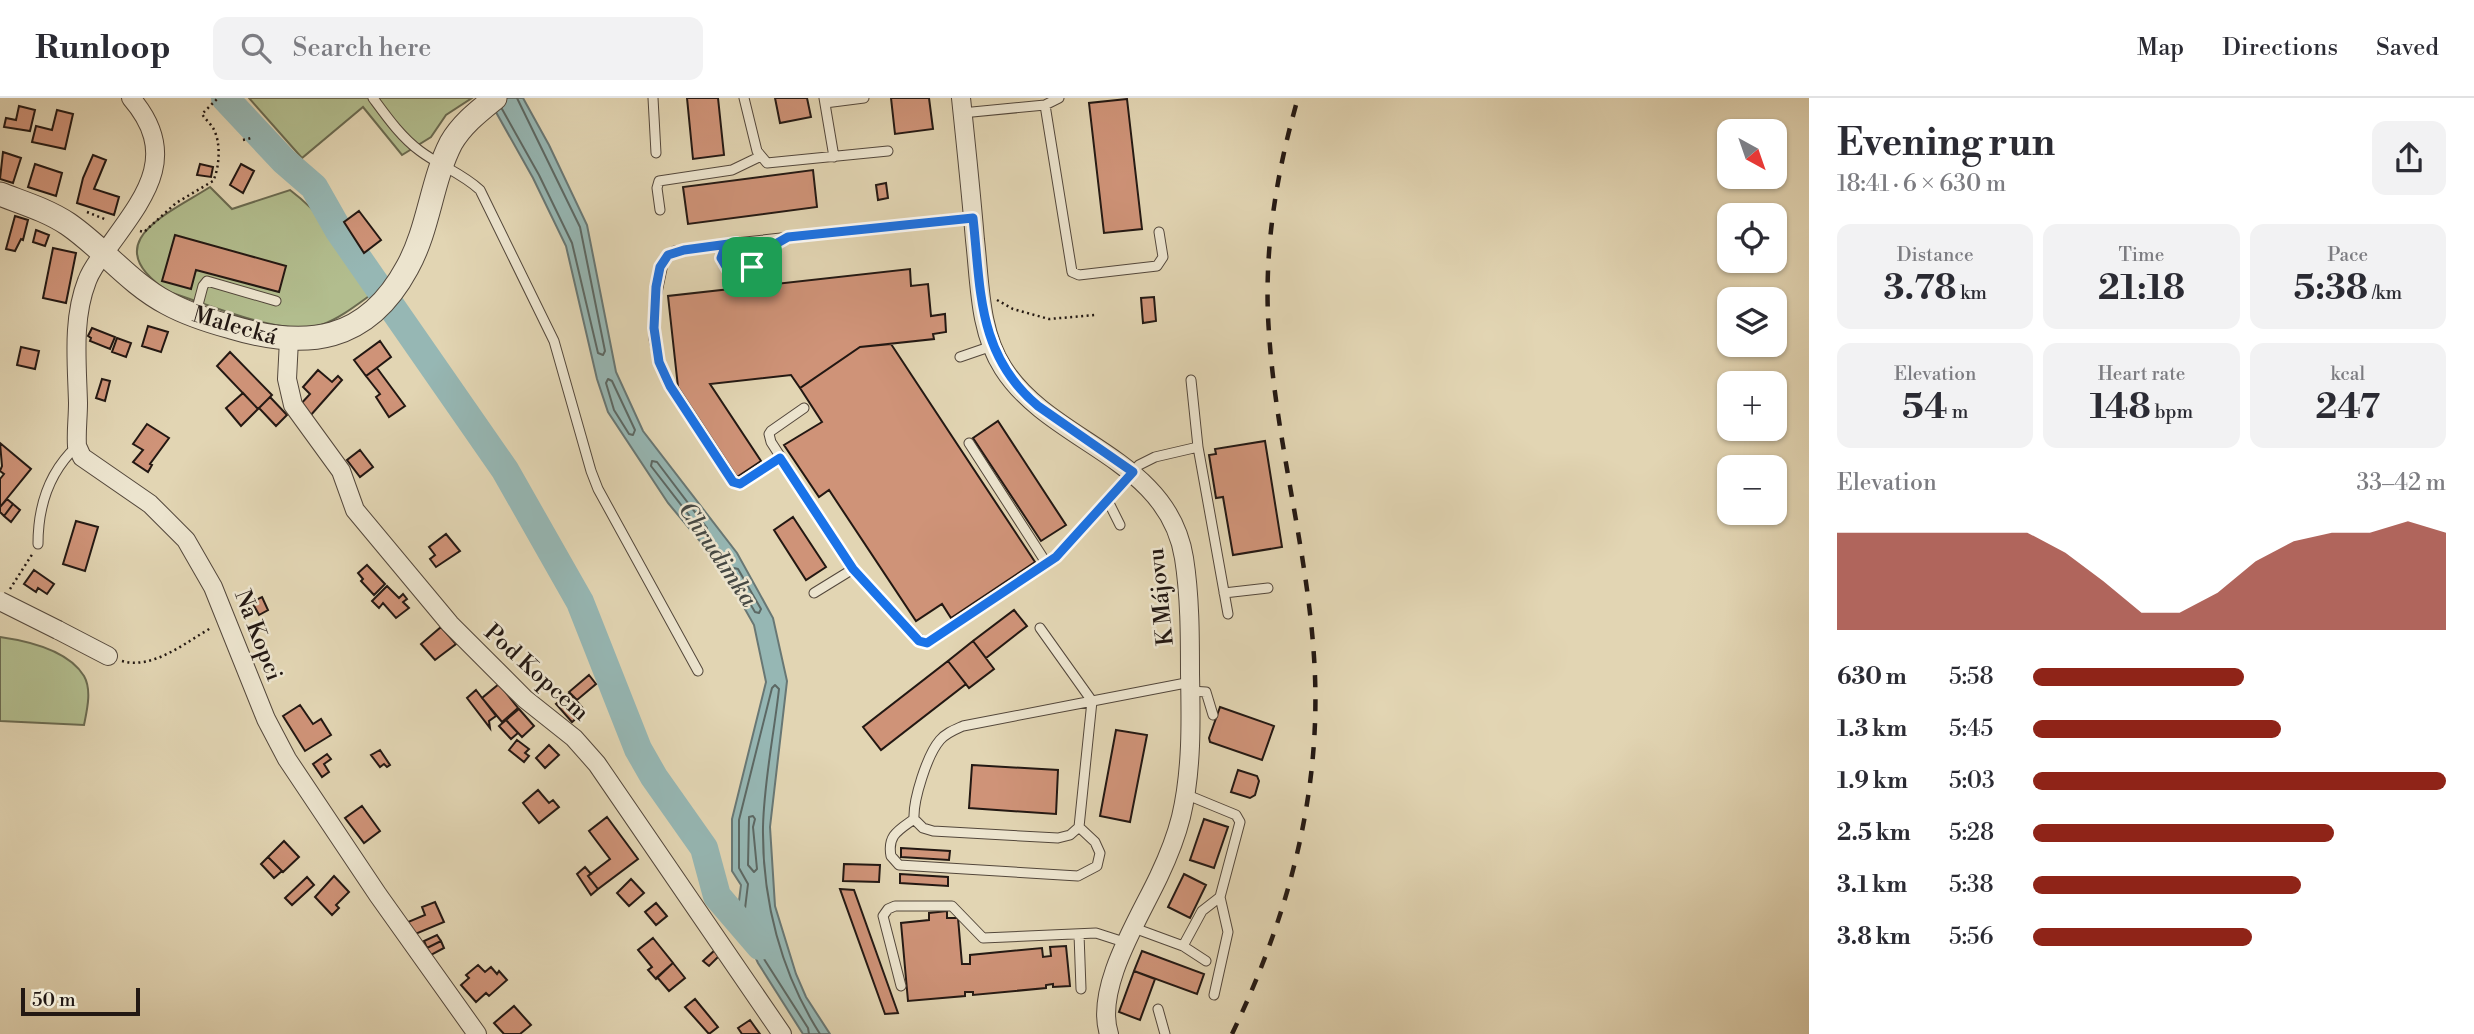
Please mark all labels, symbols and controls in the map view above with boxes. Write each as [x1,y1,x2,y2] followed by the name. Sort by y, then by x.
[213,17,703,80] search box
[35,28,171,69] text: Runloop
[237,29,275,67] icon: search
[293,32,431,64] text: Search here
[2137,33,2184,63] text: Map
[2222,33,2338,63] text: Directions
[2376,33,2439,63] text: Saved
[1717,119,1787,189] north arrow
[1717,119,1787,525] map controls
[1837,120,2055,167] text: Evening run
[2372,121,2446,195] button: share
[1837,170,2006,198] text: 18:41 · 6 × 630 m
[1717,203,1787,273] button: locate
[722,237,782,297] pin
[1897,243,1974,267] text: Distance
[2119,243,2164,267] text: Time
[2327,243,2368,267] text: Pace
[733,248,771,286] icon: arrive
[1883,267,1956,310] text: 3.78
[2098,267,2185,310] text: 21:18
[2293,267,2368,310] text: 5:38
[1956,281,1987,305] text: km
[2368,281,2402,305] text: /km
[1717,287,1787,357] button: layers
[189,301,280,351] street label: Malecká
[1894,362,1976,386] text: Elevation
[2098,362,2185,386] text: Heart rate
[2331,362,2365,386] text: kcal
[1717,371,1787,441] button: +
[1902,386,1948,429] text: 54
[2090,386,2151,429] text: 148
[2315,386,2380,429] text: 247
[1948,400,1968,424] text: m
[2151,400,2193,424] text: bpm
[1717,455,1787,525] button: −
[1837,469,1937,497] text: Elevation
[2357,469,2446,497] text: 33–42 m
[671,496,764,613] water label: Chrudimka
[1142,547,1180,647] street label: K Májovu
[228,586,288,685] street label: Na Kopci
[478,618,594,727] street label: Pod Kopcem
[1837,663,1907,691] text: 630 m
[1949,663,1994,691] text: 5:58
[1837,715,1907,743] text: 1.3 km
[1949,715,1993,743] text: 5:45
[1837,767,1908,795] text: 1.9 km
[1949,767,1995,795] text: 5:03
[1837,819,1911,847] text: 2.5 km
[1949,819,1994,847] text: 5:28
[1837,871,1907,899] text: 3.1 km
[1949,871,1994,899] text: 5:38
[1837,923,1911,951] text: 3.8 km
[1949,923,1993,951] text: 5:56
[21,985,140,1017] scale bar
[32,988,76,1012] text: 50 m

